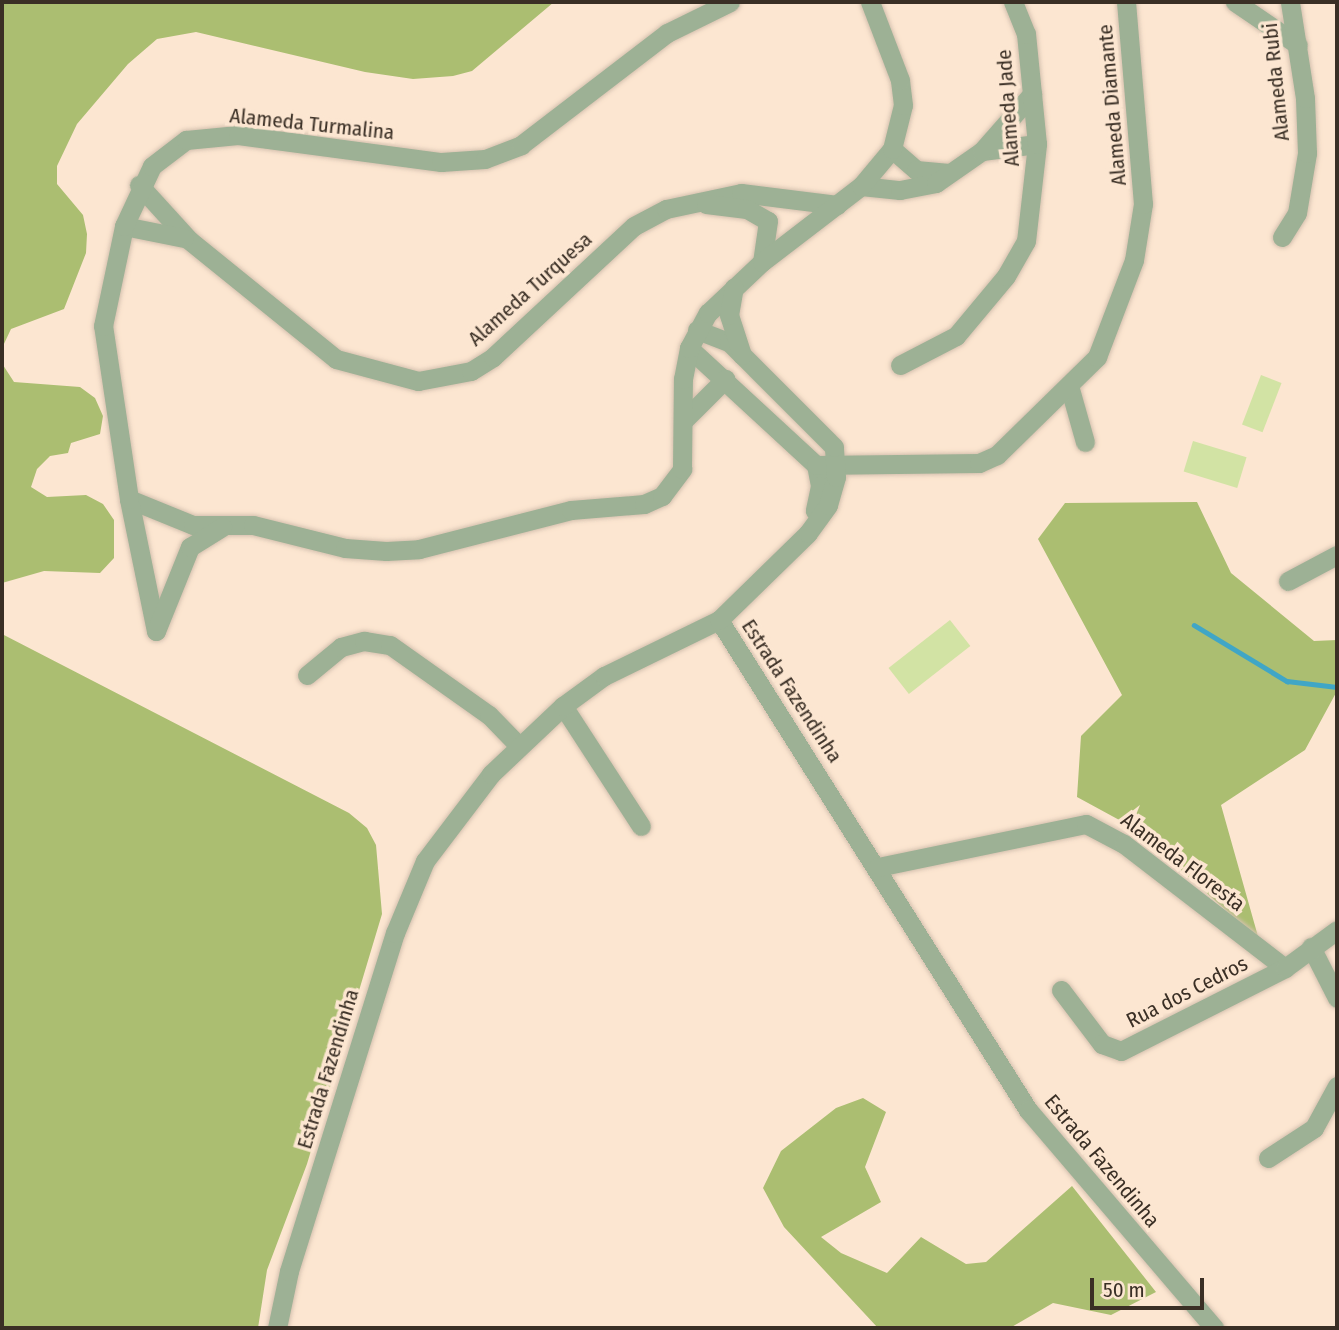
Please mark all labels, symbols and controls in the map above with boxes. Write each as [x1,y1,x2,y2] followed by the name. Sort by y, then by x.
[1257,22,1295,142] street label: Alameda Rubi
[1092,23,1132,187] street label: Alameda Diamante
[991,49,1025,167] street label: Alameda Jade
[228,103,396,145] street label: Alameda Turmalina
[463,227,597,351] street label: Alameda Turquesa
[736,615,848,767] street label: Estrada Fazendinha
[1116,807,1250,917] street label: Alameda Floresta
[1122,951,1252,1033] street label: Rua dos Cedros
[292,986,364,1152] street label: Estrada Fazendinha
[1039,1089,1165,1233] street label: Estrada Fazendinha
[1094,1264,1208,1308] scale bar
[1103,1277,1145,1303] text: 50 m

